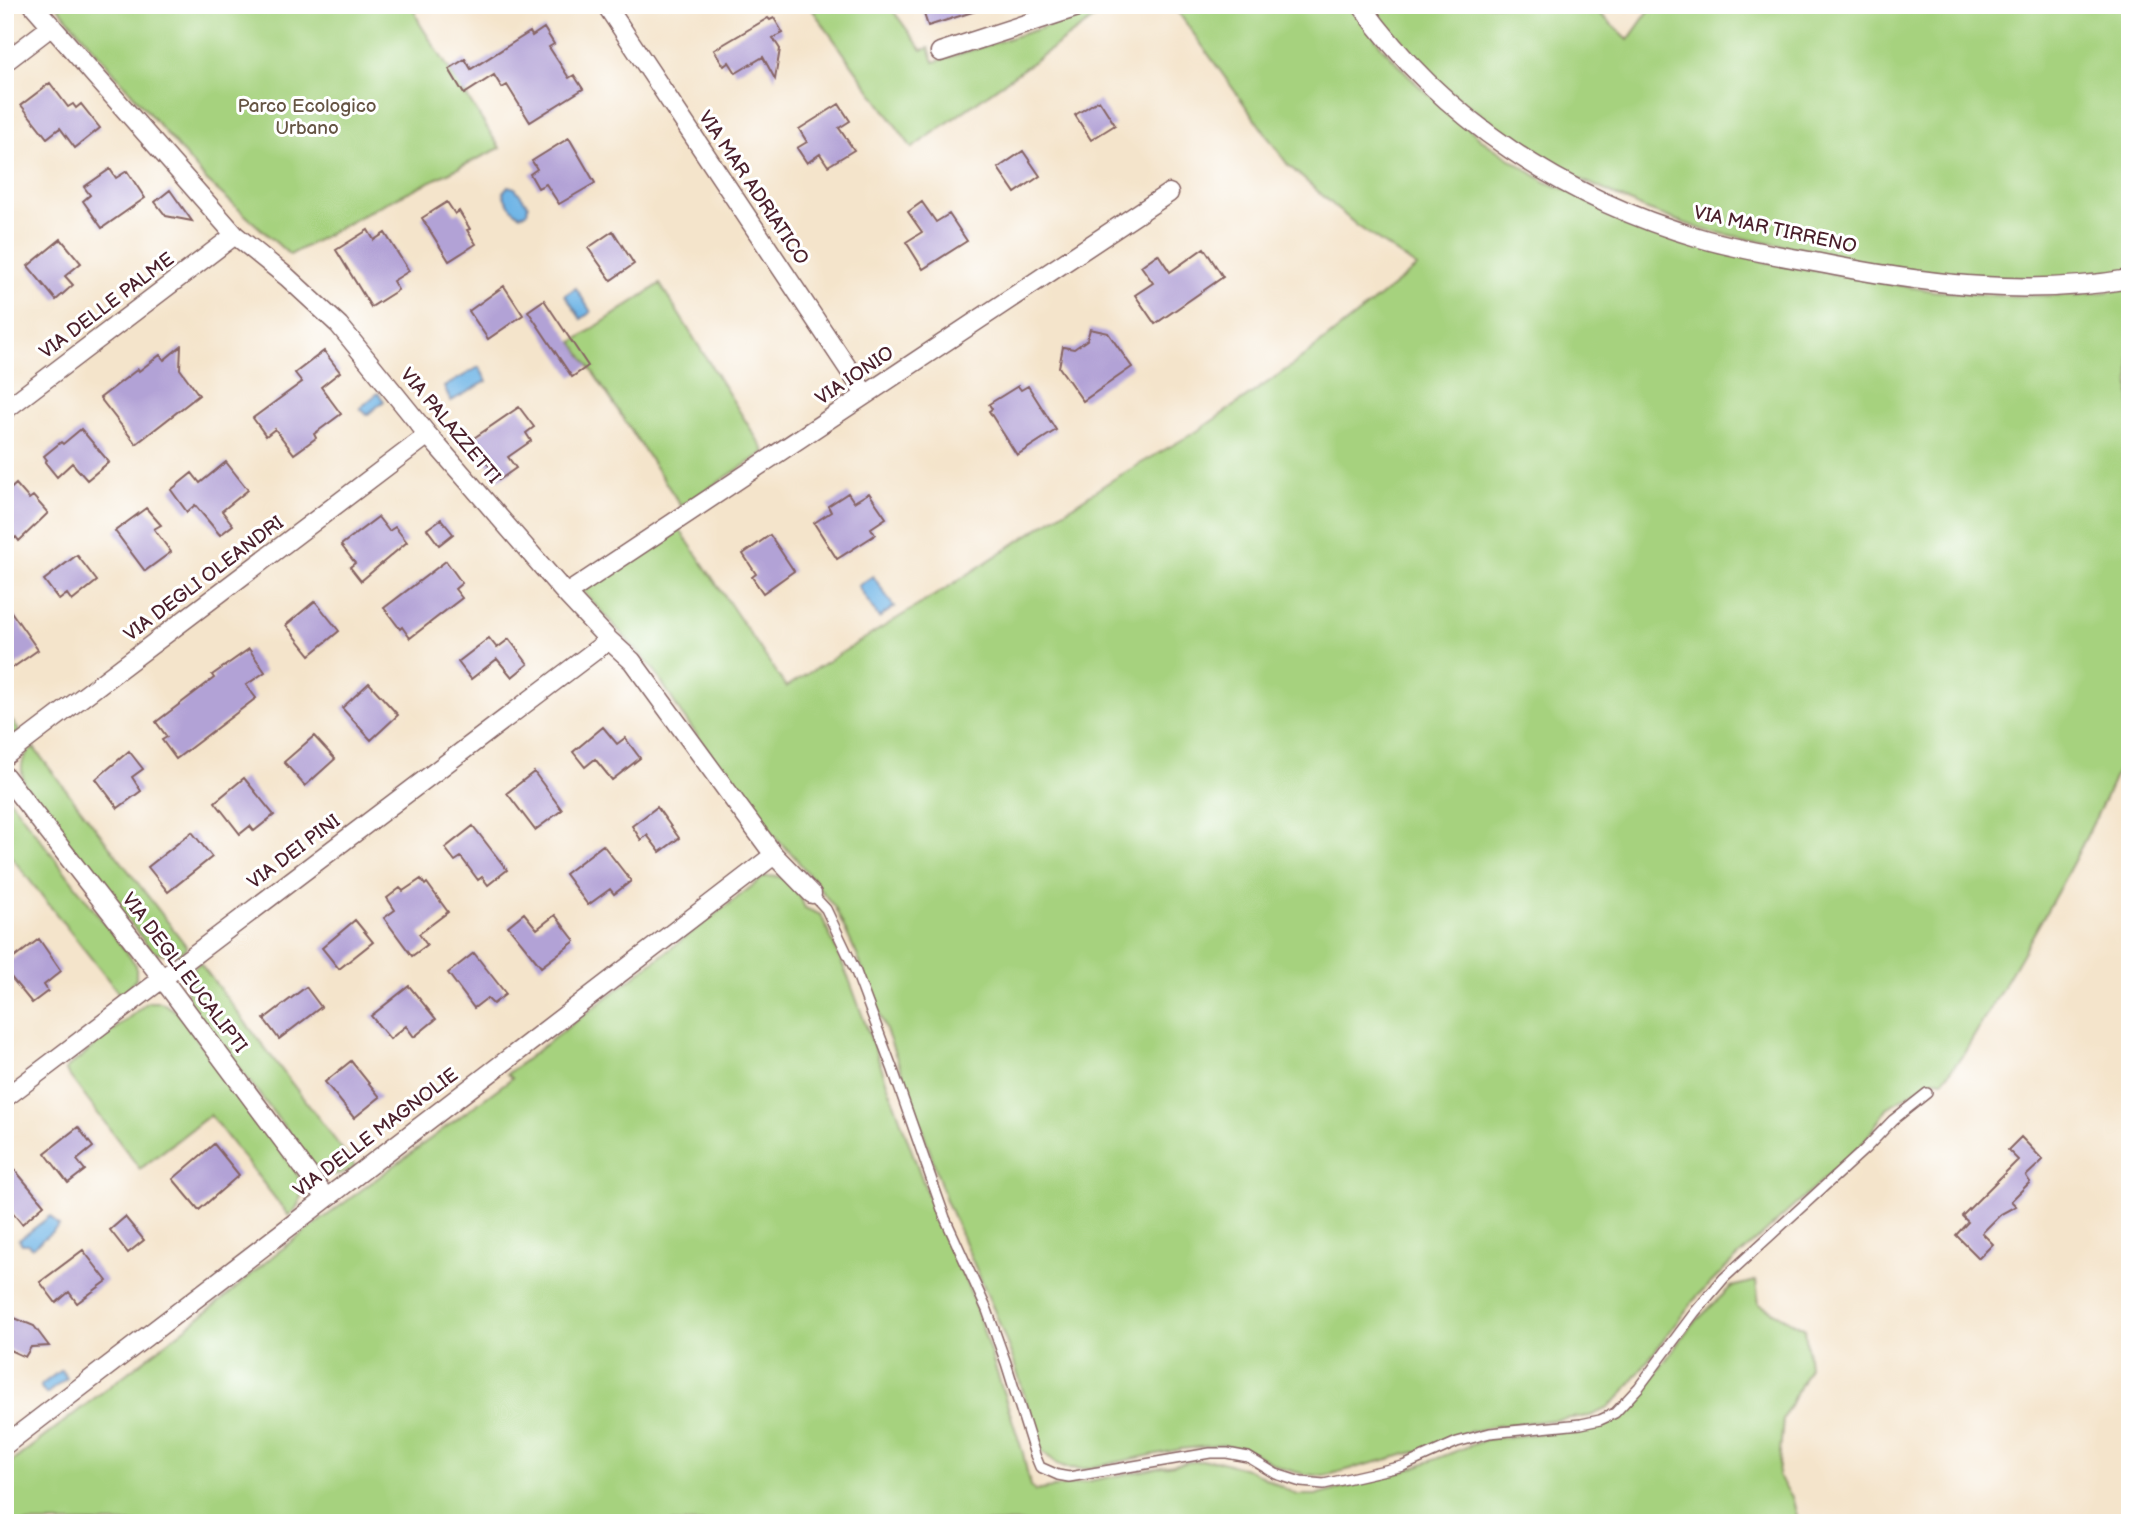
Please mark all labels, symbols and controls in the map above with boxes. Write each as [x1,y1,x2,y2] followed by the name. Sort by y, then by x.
[237,95,377,140] park label: Parco Ecologico Urbano
[693,107,813,269] street label: VIA MAR ADRIATICO
[1691,201,1859,259] street label: VIA MAR TIRRENO
[35,248,179,364] street label: VIA DELLE PALME
[812,341,898,411] street label: VIA IONIO
[395,364,505,489] street label: VIA PALAZZETTI
[120,511,288,646] street label: VIA DEGLI OLEANDRI
[243,810,345,894] street label: VIA DEI PINI
[116,888,252,1058] street label: VIA DEGLI EUCALIPTI
[289,1064,463,1202] street label: VIA DELLE MAGNOLIE

